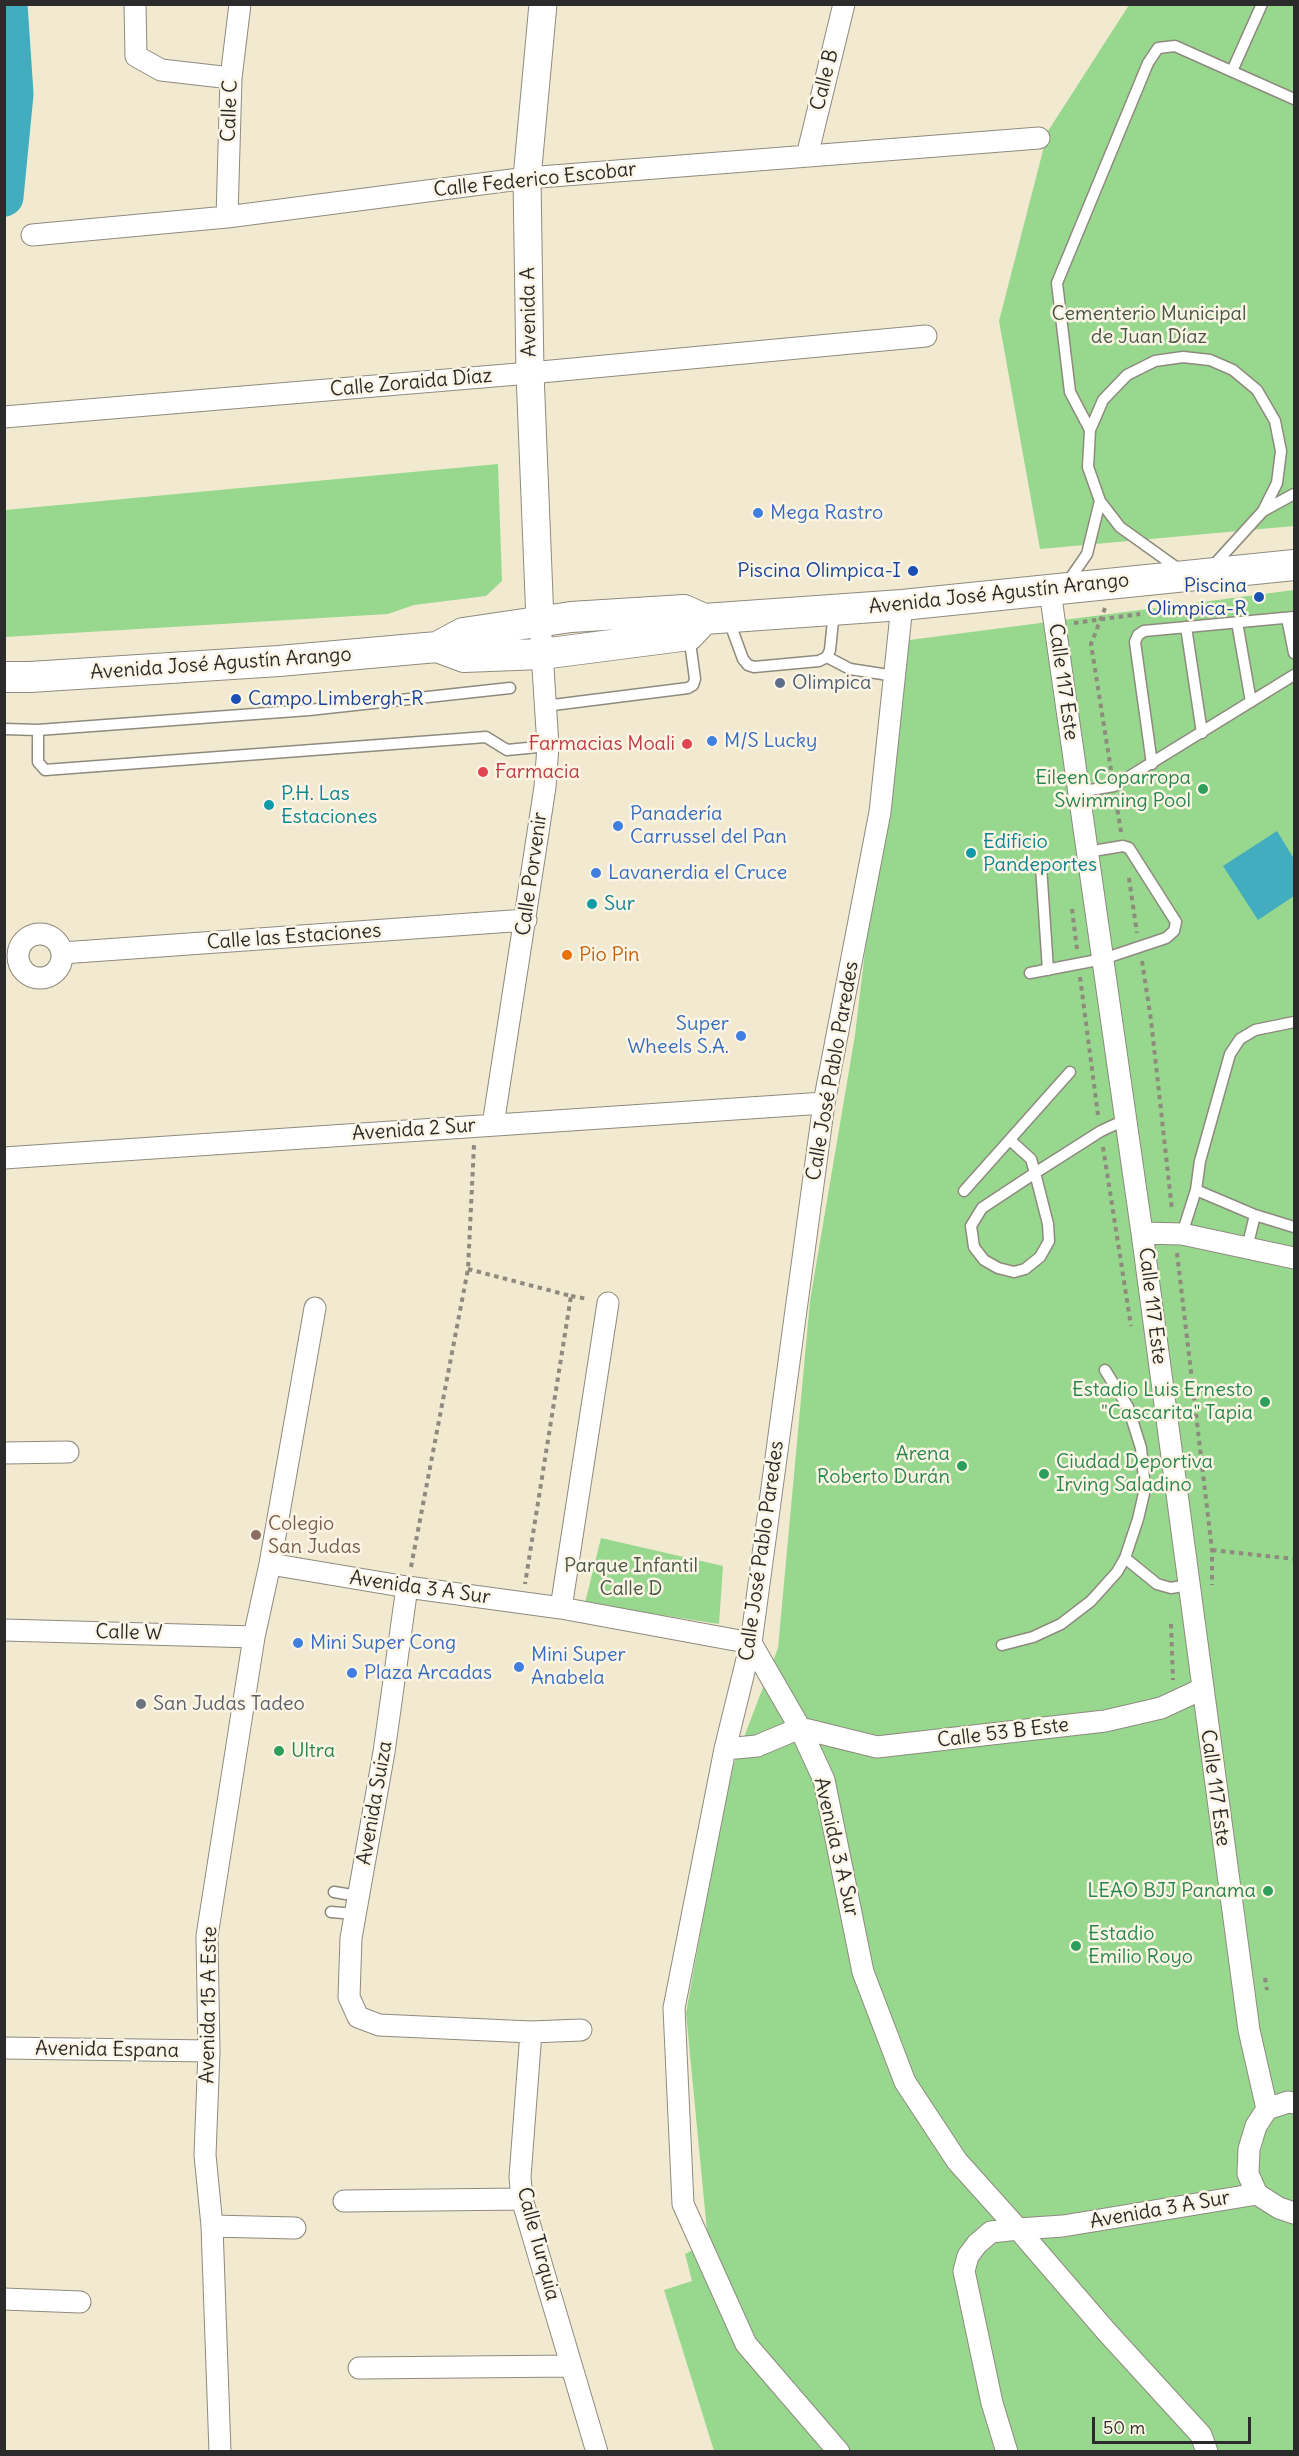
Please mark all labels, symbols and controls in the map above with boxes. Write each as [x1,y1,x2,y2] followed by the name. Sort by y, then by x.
[806,47,844,113] street label: Calle B
[217,80,243,142] street label: Calle C
[432,157,638,203] street label: Calle Federico Escobar
[516,267,542,357] street label: Avenida A
[1052,302,1246,349] park label: Cementerio Municipal de Juan Díaz
[329,364,493,402] street label: Calle Zoraida Díaz
[770,501,883,525] place label: Mega Rastro
[751,506,765,520] marker: Mega Rastro
[737,559,901,583] place label: Piscina Olimpica-I
[906,564,920,578] marker: Piscina Olimpica-I
[868,568,1130,620] street label: Avenida José Agustín Arango
[1147,574,1247,621] place label: Piscina Olimpica-R
[1252,590,1266,604] marker: Piscina Olimpica-R
[1043,622,1083,742] street label: Calle 117 Este
[90,643,352,685] street label: Avenida José Agustín Arango
[792,671,871,695] place label: Olimpica
[773,676,787,690] marker: Olimpica
[248,687,424,711] place label: Campo Limbergh-R
[229,692,243,706] marker: Campo Limbergh-R
[724,729,817,753] place label: M/S Lucky
[529,732,675,756] place label: Farmacias Moali
[705,734,719,748] marker: M/S Lucky
[680,737,694,751] marker: Farmacias Moali
[495,760,580,784] place label: Farmacia
[476,765,490,779] marker: Farmacia
[1035,766,1191,813] place label: Eileen Coparropa Swimming Pool
[281,782,377,829] place label: P.H. Las Estaciones
[1196,782,1210,796] marker: Eileen Coparropa Swimming Pool
[262,798,276,812] marker: P.H. Las Estaciones
[630,802,787,849] place label: Panadería Carrussel del Pan
[511,811,553,937] street label: Calle Porvenir
[611,819,625,833] marker: Panadería Carrussel del Pan
[983,830,1097,877] place label: Edificio Pandeportes
[964,846,978,860] marker: Edificio Pandeportes
[608,861,787,885] place label: Lavanerdia el Cruce
[589,866,603,880] marker: Lavanerdia el Cruce
[604,892,635,916] place label: Sur
[585,897,599,911] marker: Sur
[206,919,382,955] street label: Calle las Estaciones
[579,943,640,967] place label: Pio Pin
[560,948,574,962] marker: Pio Pin
[802,959,864,1183] street label: Calle José Pablo Paredes
[627,1012,729,1059] place label: Super Wheels S.A.
[734,1029,748,1043] marker: Super Wheels S.A.
[351,1114,477,1146] street label: Avenida 2 Sur
[1133,1246,1171,1366] street label: Calle 117 Este
[1072,1378,1253,1425] place label: Estadio Luis Ernesto "Cascarita" Tapia
[1258,1395,1272,1409] marker: Estadio Luis Ernesto "Cascarita" Tapia
[735,1439,789,1663] street label: Calle José Pablo Paredes
[817,1442,950,1489] place label: Arena Roberto Durán
[1056,1450,1213,1497] place label: Ciudad Deportiva Irving Saladino
[955,1459,969,1473] marker: Arena Roberto Durán
[1037,1467,1051,1481] marker: Ciudad Deportiva Irving Saladino
[268,1512,361,1559] place label: Colegio San Judas
[249,1528,263,1542] marker: Colegio San Judas
[564,1554,698,1601] park label: Parque Infantil Calle D
[348,1566,492,1610] street label: Avenida 3 A Sur
[95,1620,163,1646] street label: Calle W
[310,1631,456,1655] place label: Mini Super Cong
[291,1636,305,1650] marker: Mini Super Cong
[531,1643,626,1690] place label: Mini Super Anabela
[512,1660,526,1674] marker: Mini Super Anabela
[364,1661,492,1685] place label: Plaza Arcadas
[345,1666,359,1680] marker: Plaza Arcadas
[153,1692,305,1716] place label: San Judas Tadeo
[134,1697,148,1711] marker: San Judas Tadeo
[936,1713,1070,1753] street label: Calle 53 B Este
[1195,1728,1235,1848] street label: Calle 117 Este
[291,1739,335,1763] place label: Ultra
[352,1739,398,1867] street label: Avenida Suiza
[272,1744,286,1758] marker: Ultra
[808,1775,864,1919] street label: Avenida 3 A Sur
[1087,1879,1256,1903] place label: LEAO BJJ Panama
[1261,1884,1275,1898] marker: LEAO BJJ Panama
[1088,1922,1193,1969] place label: Estadio Emilio Royo
[196,1926,222,2084] street label: Avenida 15 A Este
[1069,1939,1083,1953] marker: Estadio Emilio Royo
[35,2037,179,2063] street label: Avenida Espana
[511,2185,565,2303] street label: Calle Turquia
[1088,2186,1232,2234] street label: Avenida 3 A Sur
[1095,2405,1254,2443] scale bar
[1103,2416,1145,2439] text: 50 m

